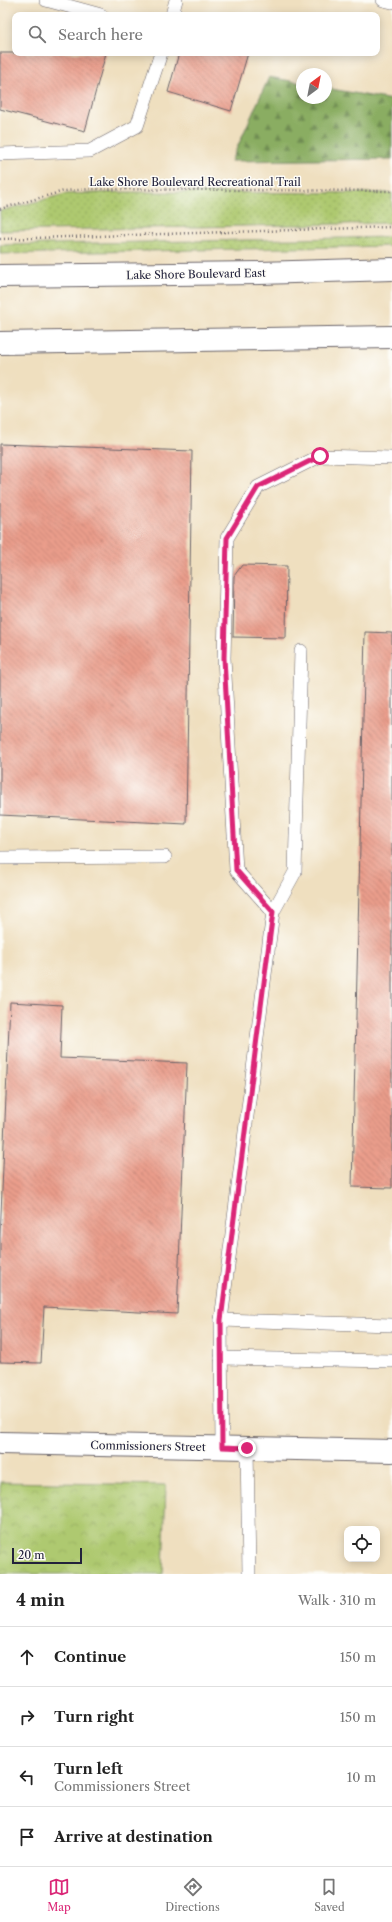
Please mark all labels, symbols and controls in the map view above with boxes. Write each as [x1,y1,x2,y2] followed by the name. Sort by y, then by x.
[12,12,380,56] search box
[26,23,48,45] icon: search
[58,25,143,44] text: Search here
[296,68,332,104] north arrow
[89,175,301,189] street label: Lake Shore Boulevard Recreational Trail
[126,266,266,282] street label: Lake Shore Boulevard East
[311,447,329,465] route start
[90,1438,206,1454] street label: Commissioners Street
[238,1439,256,1457] route end
[344,1526,380,1562] map controls
[344,1526,380,1562] button: locate
[12,1546,82,1565] scale bar
[18,1548,44,1562] text: 20 m
[16,1590,65,1610] text: 4 min
[298,1592,376,1608] text: Walk · 310 m
[16,1646,38,1668] icon: ahead
[54,1647,126,1666] text: Continue
[340,1649,376,1665] text: 150 m
[16,1706,38,1728] icon: right
[54,1707,134,1726] text: Turn right
[340,1709,376,1725] text: 150 m
[54,1759,123,1778] text: Turn left
[16,1766,38,1788] icon: left
[347,1769,376,1785] text: 10 m
[54,1778,190,1794] text: Commissioners Street
[16,1826,38,1848] icon: arrive
[54,1827,213,1846] text: Arrive at destination
[47,1876,71,1914] tab: Map
[165,1876,220,1914] tab: Directions
[314,1876,345,1914] tab: Saved

